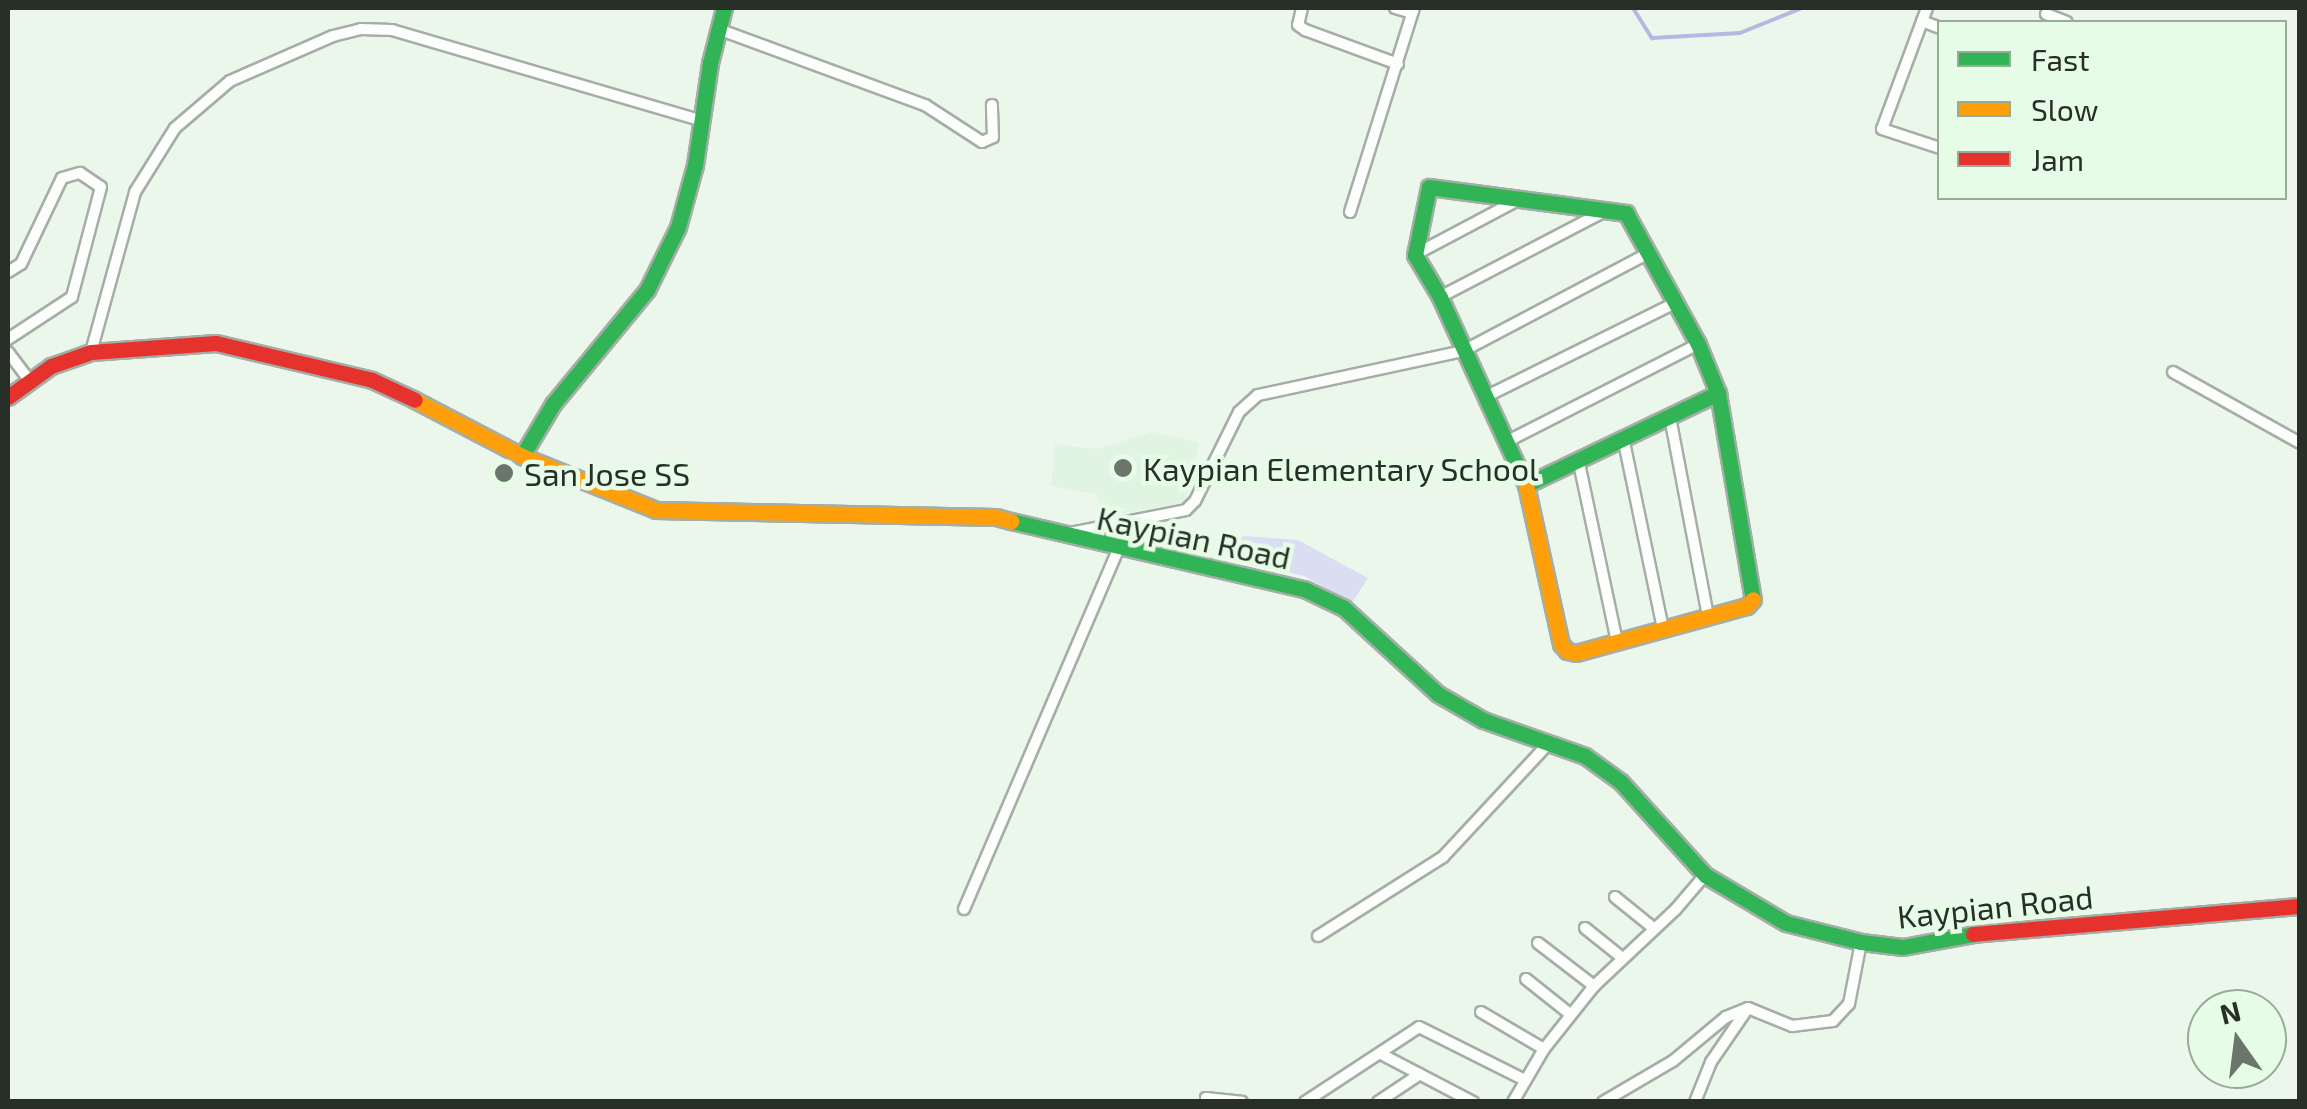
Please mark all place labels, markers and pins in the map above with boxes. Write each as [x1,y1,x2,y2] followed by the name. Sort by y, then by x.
[1143,449,1539,487] place label: Kaypian Elementary School
[524,454,691,492] place label: San Jose SS
[1112,457,1134,479] marker: Kaypian Elementary School
[493,462,515,484] marker: San Jose SS

